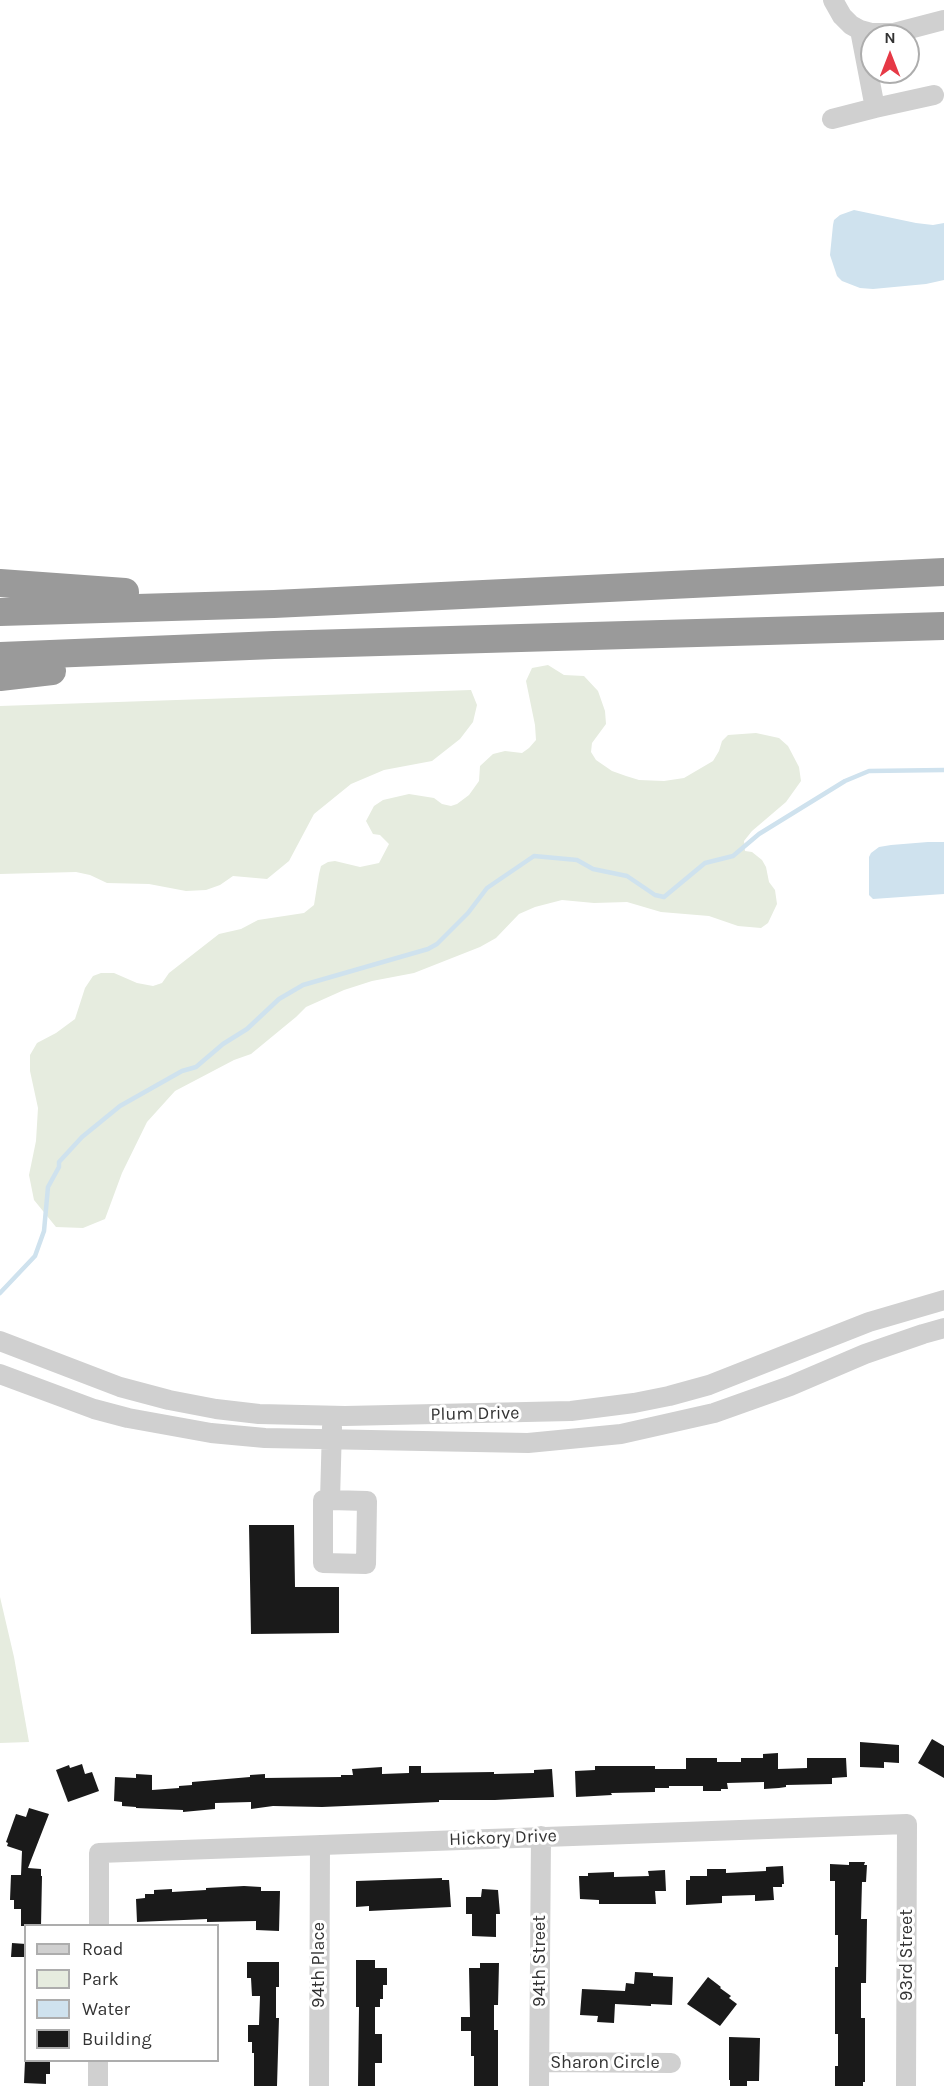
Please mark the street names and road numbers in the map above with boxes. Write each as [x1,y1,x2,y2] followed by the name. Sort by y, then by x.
[430,1402,520,1426] street label: Plum Drive
[449,1825,557,1851] street label: Hickory Drive
[896,1909,918,2001] street label: 93rd Street
[529,1915,551,2007] street label: 94th Street
[308,1922,330,2008] street label: 94th Place
[550,2052,660,2074] street label: Sharon Circle

